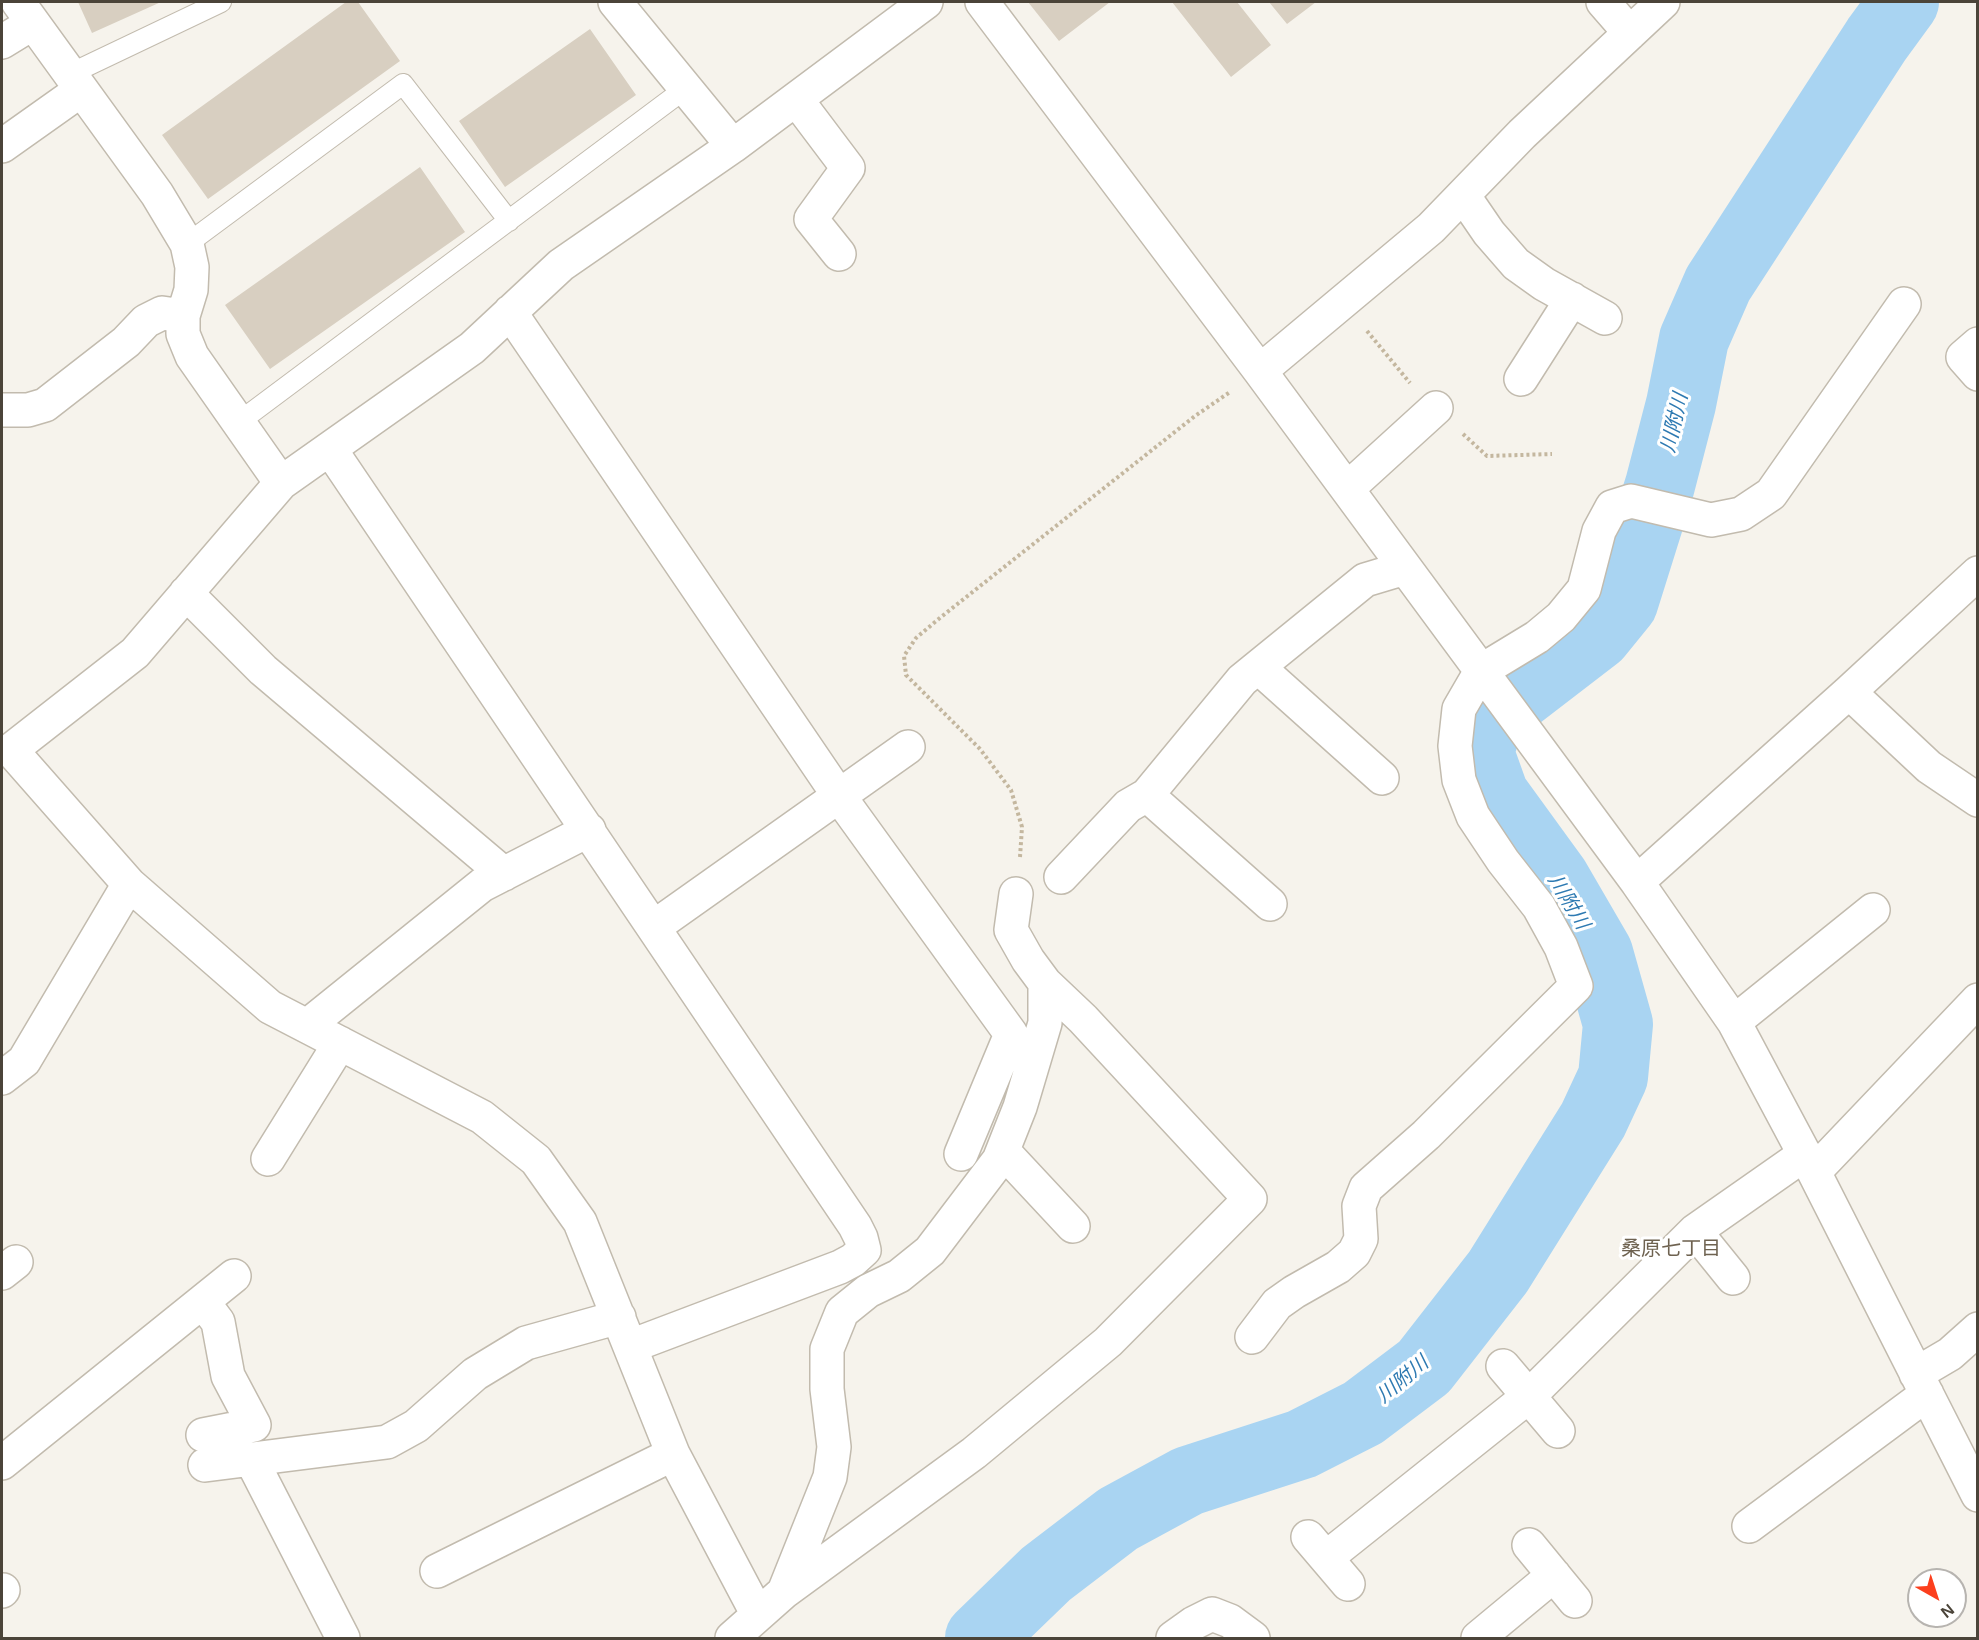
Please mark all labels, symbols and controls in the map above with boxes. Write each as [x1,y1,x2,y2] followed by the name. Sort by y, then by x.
[1657,391,1693,455] water label: 川附川
[1542,870,1594,934] water label: 川附川
[1621,1237,1721,1261] district label: 桑原七丁目
[1372,1352,1434,1408] water label: 川附川
[1907,1568,1967,1628] north arrow
[1938,1601,1957,1621] text: N

